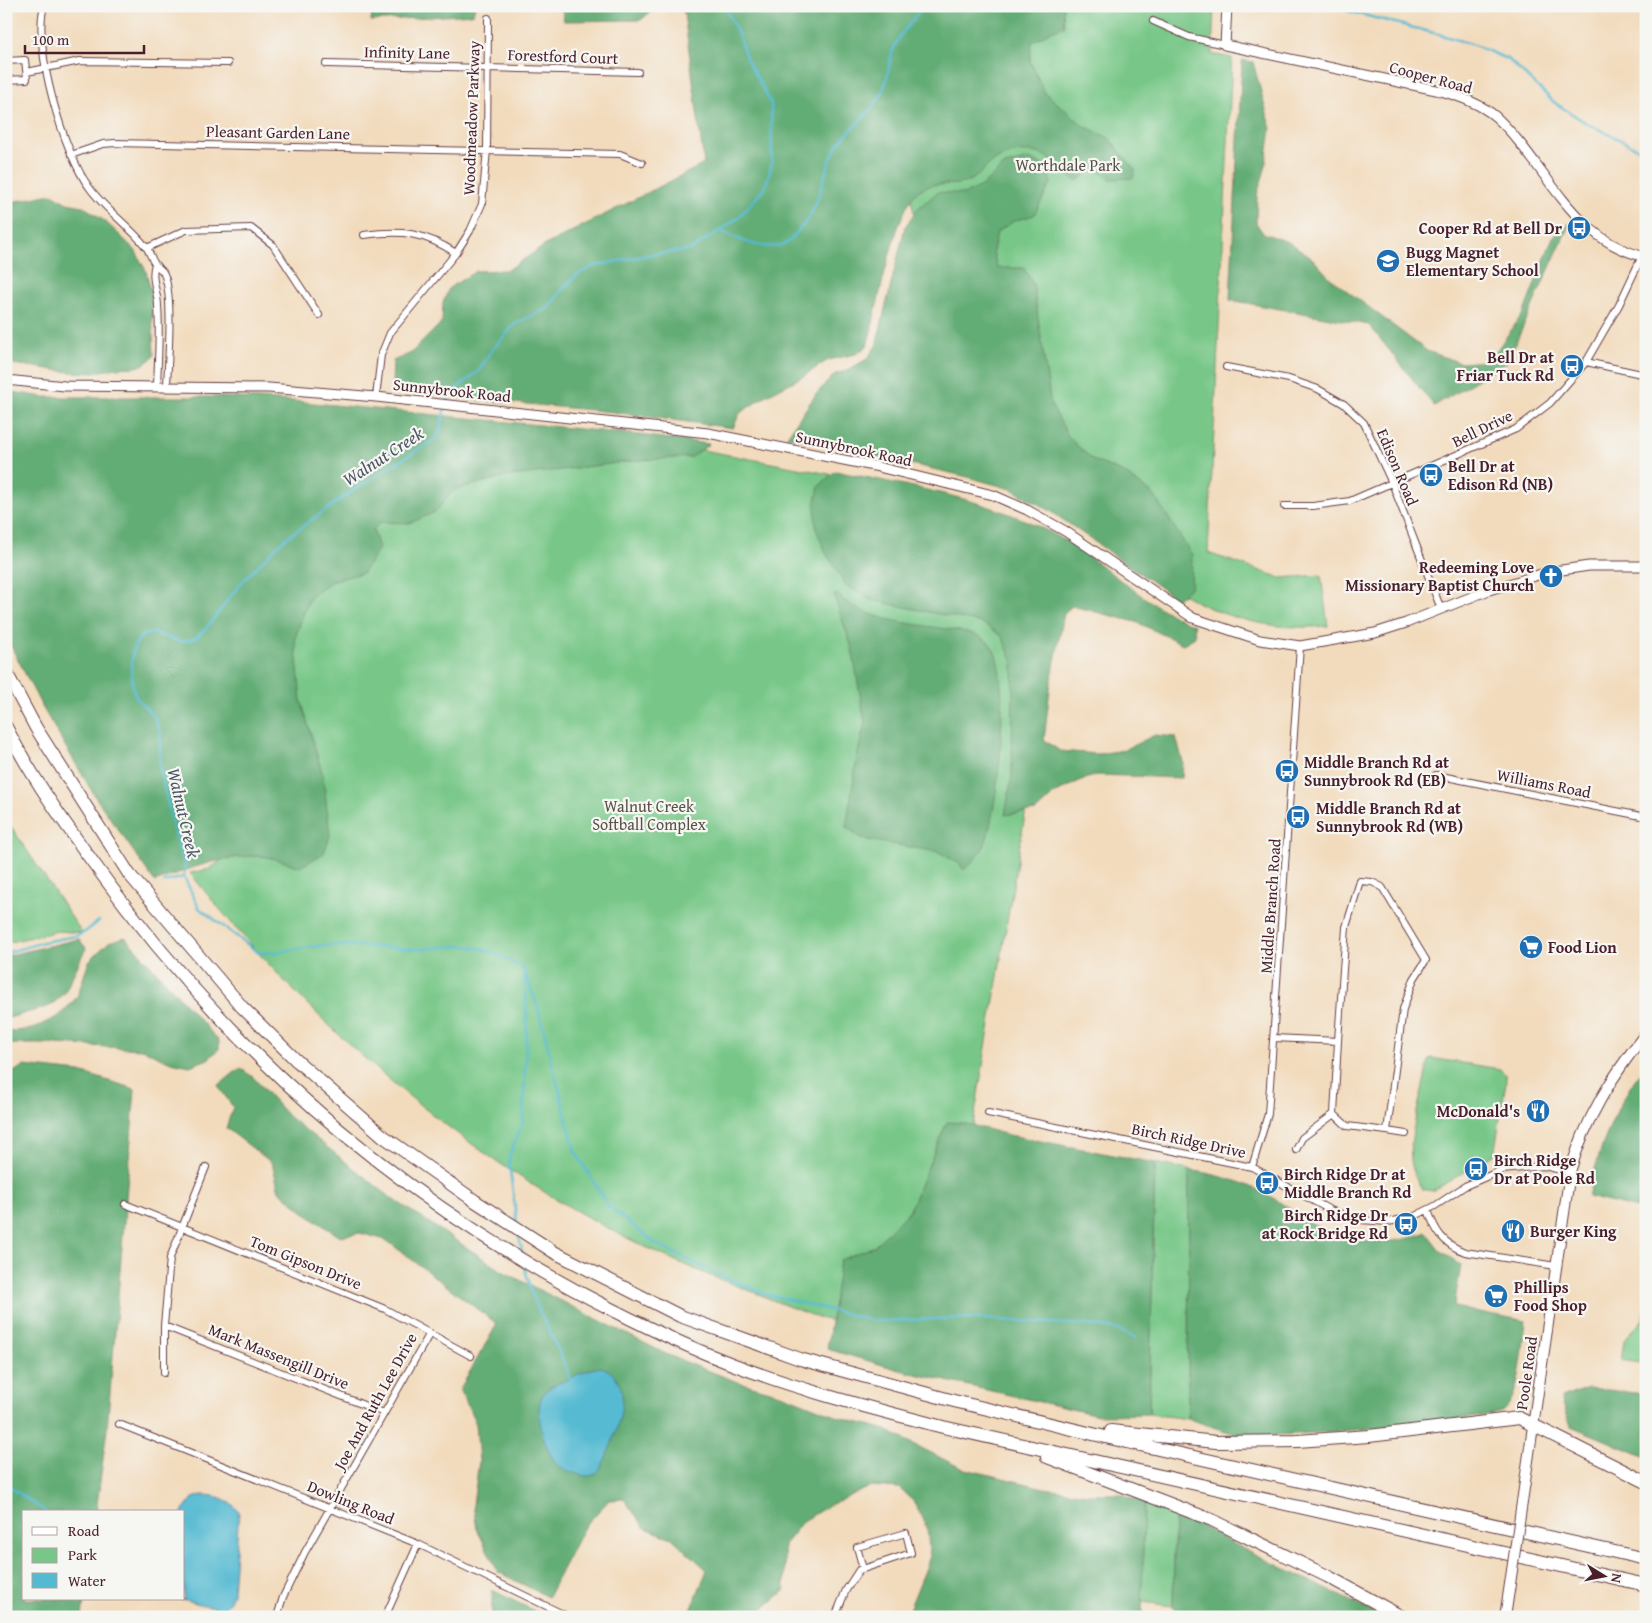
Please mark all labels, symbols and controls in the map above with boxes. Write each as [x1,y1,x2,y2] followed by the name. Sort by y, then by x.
[25,22,144,54] scale bar
[32,29,70,50] text: 100 m
[364,39,450,65] street label: Infinity Lane
[456,40,486,196] street label: Woodmeadow Parkway
[507,42,619,70] street label: Forestford Court
[1387,54,1475,100] street label: Cooper Road
[206,119,350,145] street label: Pleasant Garden Lane
[1016,153,1121,177] park label: Worthdale Park
[1566,215,1592,241] bus stop icon: Cooper Rd at Bell Dr
[1419,216,1563,240] place label: Cooper Rd at Bell Dr
[1406,240,1539,282] place label: Bugg Magnet Elementary School
[1375,248,1401,274] school or university icon: Bugg Magnet Elementary School
[1457,345,1555,387] place label: Bell Dr at Friar Tuck Rd
[1559,353,1585,379] bus stop icon: Bell Dr at Friar Tuck Rd
[392,372,513,408] street label: Sunnybrook Road
[1448,403,1516,453] street label: Bell Drive
[337,419,429,492] water label: Walnut Creek
[794,424,915,472] street label: Sunnybrook Road
[1371,425,1425,510] street label: Edison Road
[1448,454,1553,496] place label: Bell Dr at Edison Rd (NB)
[1418,462,1444,488] bus stop icon: Bell Dr at Edison Rd (NB)
[1345,555,1535,597] place label: Redeeming Love Missionary Baptist Church
[1538,563,1564,589] church icon: Redeeming Love Missionary Baptist Church
[1304,750,1449,792] place label: Middle Branch Rd at Sunnybrook Rd (EB)
[1274,758,1300,784] bus stop icon: Middle Branch Rd at Sunnybrook Rd (EB)
[1495,762,1594,804] street label: Williams Road
[161,765,208,861] water label: Walnut Creek
[592,794,707,836] park label: Walnut Creek Softball Complex
[1316,796,1463,838] place label: Middle Branch Rd at Sunnybrook Rd (WB)
[1285,804,1311,830] bus stop icon: Middle Branch Rd at Sunnybrook Rd (WB)
[1253,837,1287,974] street label: Middle Branch Road
[1518,934,1544,960] supermarket icon: Food Lion
[1548,935,1617,959] place label: Food Lion
[1525,1098,1551,1124] restaurant icon: McDonald's
[1437,1099,1520,1123] place label: McDonald's
[1130,1116,1248,1164] street label: Birch Ridge Drive
[1494,1148,1596,1190] place label: Birch Ridge Dr at Poole Rd
[1463,1156,1489,1182] bus stop icon: Birch Ridge Dr at Poole Rd
[1284,1162,1412,1204] place label: Birch Ridge Dr at Middle Branch Rd
[1254,1170,1280,1196] bus stop icon: Birch Ridge Dr at Middle Branch Rd
[1262,1203,1389,1245] place label: Birch Ridge Dr at Rock Bridge Rd
[1393,1211,1419,1237] bus stop icon: Birch Ridge Dr at Rock Bridge Rd
[1500,1218,1526,1244] restaurant icon: Burger King
[1530,1219,1617,1243] place label: Burger King
[247,1229,365,1295] street label: Tom Gipson Drive
[1514,1275,1587,1317] place label: Phillips Food Shop
[1483,1283,1509,1309] supermarket icon: Phillips Food Shop
[205,1317,353,1395] street label: Mark Massengill Drive
[326,1328,423,1476] street label: Joe And Ruth Lee Drive
[1509,1334,1543,1411] street label: Poole Road
[304,1474,399,1531] street label: Dowling Road
[22,1510,185,1600] legend
[68,1520,99,1541] text: Road
[68,1544,97,1565] text: Park
[1580,1550,1630,1600] north arrow
[68,1570,106,1591] text: Water
[1606,1572,1627,1585] text: N

